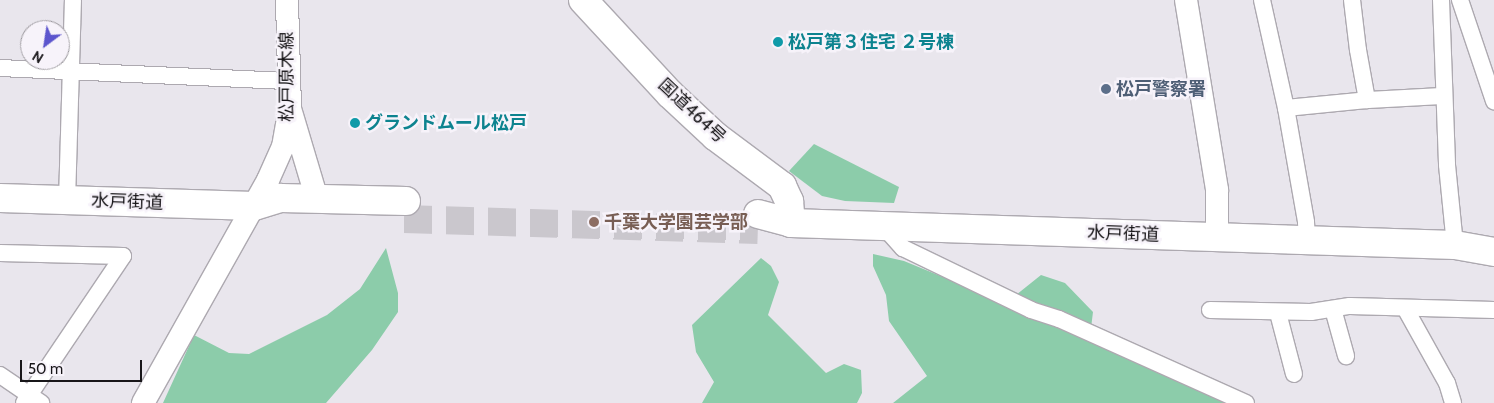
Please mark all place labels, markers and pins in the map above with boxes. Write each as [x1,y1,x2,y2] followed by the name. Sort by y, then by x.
[788,31,954,53] place label: 松戸第３住宅 ２号棟
[772,36,784,48] marker: 松戸第３住宅 ２号棟
[1116,78,1206,100] place label: 松戸警察署
[1100,83,1112,95] marker: 松戸警察署
[365,112,527,134] place label: グランドムール松戸
[349,117,361,129] marker: グランドムール松戸
[604,211,748,233] place label: 千葉大学園芸学部
[588,216,600,228] marker: 千葉大学園芸学部

